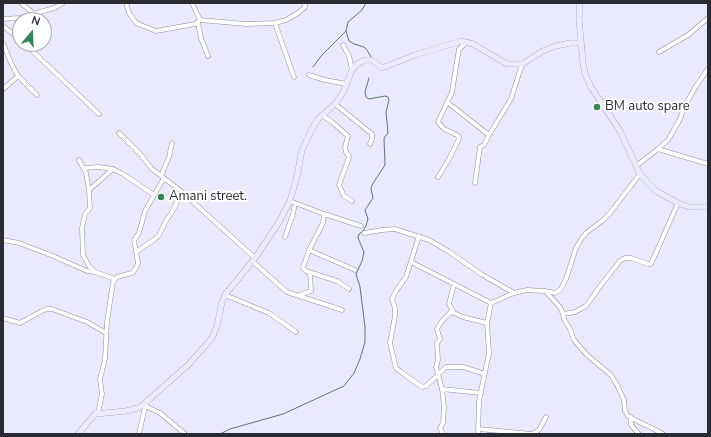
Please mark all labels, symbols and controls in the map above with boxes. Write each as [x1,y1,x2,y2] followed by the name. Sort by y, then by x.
[12,12,52,52] north arrow
[29,13,42,30] text: N
[605,99,690,115] place label: BM auto spare
[592,102,602,112] marker: BM auto spare
[169,189,247,205] place label: Amani street.
[156,192,166,202] marker: Amani street.

